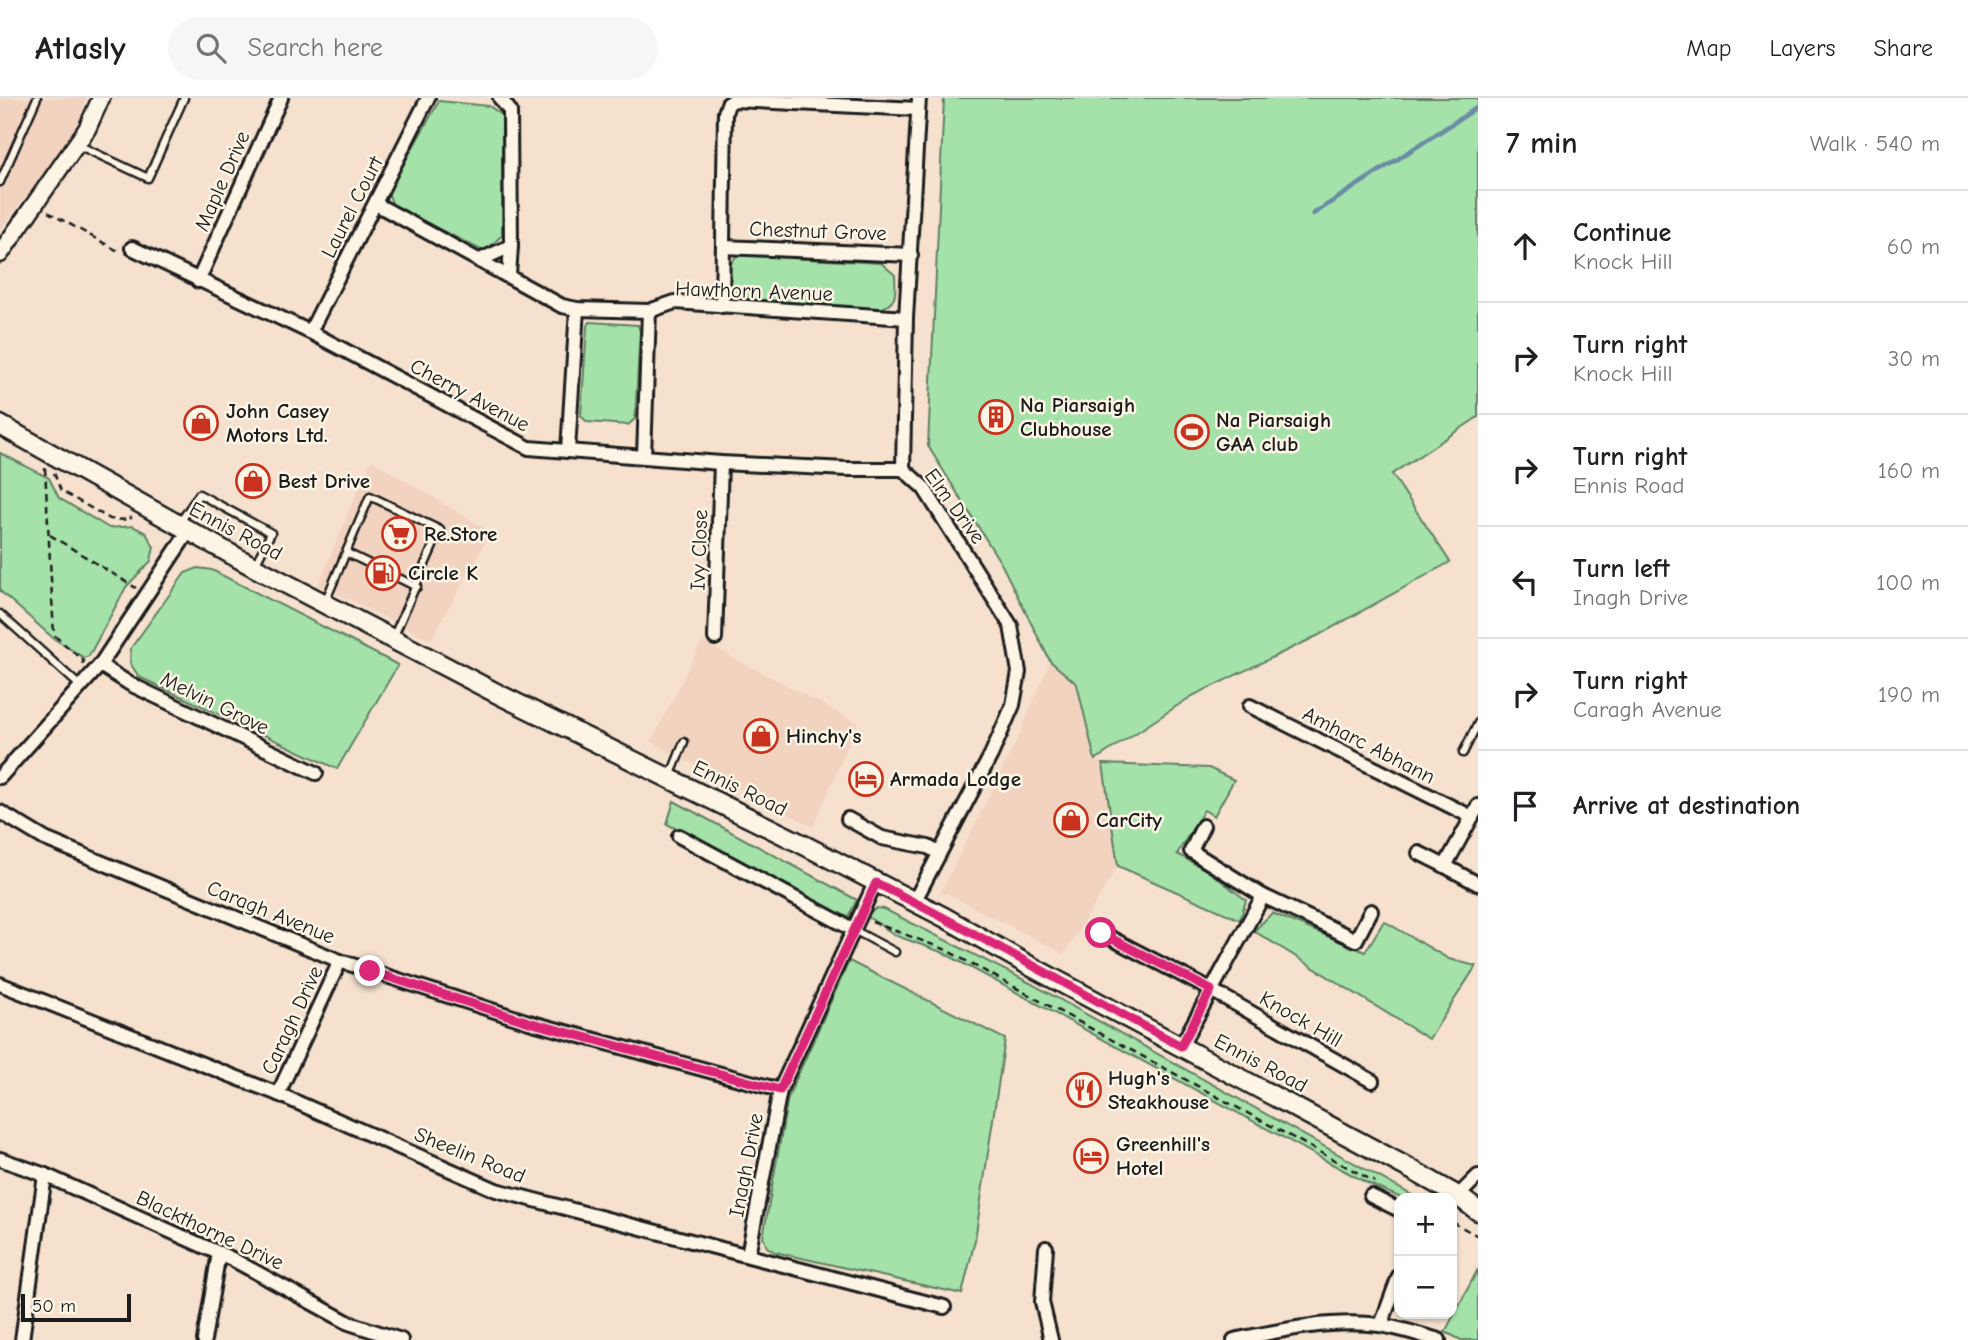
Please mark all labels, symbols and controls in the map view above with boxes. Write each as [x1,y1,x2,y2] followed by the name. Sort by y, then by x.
[168,17,658,80] search box
[35,29,126,67] text: Atlasly
[192,29,230,67] icon: search
[248,33,383,63] text: Search here
[1686,34,1732,62] text: Map
[1770,34,1835,62] text: Layers
[1873,34,1933,62] text: Share
[1506,126,1578,161] text: 7 min
[189,127,255,235] street label: Maple Drive
[1810,130,1940,157] text: Walk · 540 m
[316,151,388,262] street label: Laurel Court
[749,217,887,245] street label: Chestnut Grove
[1573,218,1671,248] text: Continue
[1506,227,1544,265] icon: ahead
[1887,233,1940,260] text: 60 m
[1573,248,1673,275] text: Knock Hill
[675,276,833,306] street label: Hawthorn Avenue
[1573,330,1687,360] text: Turn right
[1506,339,1544,377] icon: right
[1888,345,1940,372] text: 30 m
[406,353,534,437] street label: Cherry Avenue
[1573,360,1673,387] text: Knock Hill
[1020,393,1135,441] place label: Na Piarsaigh Clubhouse
[977,398,1015,436] building icon: Na Piarsaigh Clubhouse
[226,399,329,447] place label: John Casey Motors Ltd.
[182,404,220,442] shop icon: John Casey Motors Ltd.
[1216,408,1331,456] place label: Na Piarsaigh GAA club
[1173,413,1211,451] sports icon: Na Piarsaigh GAA club
[1573,442,1687,472] text: Turn right
[1506,451,1544,489] icon: right
[1878,457,1940,484] text: 160 m
[234,462,272,500] shop icon: Best Drive
[920,464,990,548] street label: Elm Drive
[278,469,370,493] place label: Best Drive
[1573,472,1684,499] text: Ennis Road
[185,497,287,565] street label: Ennis Road
[686,509,712,591] street label: Ivy Close
[380,515,418,553] supermarket icon: Re.Store
[424,522,497,546] place label: Re.Store
[364,554,402,592] fuel station icon: Circle K
[1573,554,1670,584] text: Turn left
[408,561,478,585] place label: Circle K
[1506,563,1544,601] icon: left
[1876,569,1940,596] text: 100 m
[1573,584,1688,611] text: Inagh Drive
[157,666,273,740] street label: Melvin Grove
[1573,666,1687,696] text: Turn right
[1506,675,1544,713] icon: right
[1878,681,1940,708] text: 190 m
[1573,696,1722,723] text: Caragh Avenue
[1299,701,1439,789] street label: Amharc Abhann
[742,717,780,755] shop icon: Hinchy's
[786,724,861,748] place label: Hinchy's
[689,755,791,821] street label: Ennis Road
[847,760,885,798] hotel icon: Armada Lodge
[890,767,1021,791] place label: Armada Lodge
[1506,787,1544,825] icon: arrive
[1573,791,1800,821] text: Arrive at destination
[1052,801,1090,839] shop icon: CarCity
[1096,808,1162,832] place label: CarCity
[204,875,338,949] street label: Caragh Avenue
[1085,917,1116,948] route start
[354,955,385,986] route end
[256,962,328,1078] street label: Caragh Drive
[1256,986,1346,1052] street label: Knock Hill
[1210,1029,1312,1097] street label: Ennis Road
[1108,1066,1209,1114] place label: Hugh's Steakhouse
[1065,1071,1103,1109] restaurant icon: Hugh's Steakhouse
[724,1111,768,1219] street label: Inagh Drive
[411,1122,529,1188] street label: Sheelin Road
[1116,1132,1210,1180] place label: Greenhill's Hotel
[1072,1137,1110,1175] hotel icon: Greenhill's Hotel
[133,1185,287,1275] street label: Blackthorne Drive
[1394,1193,1457,1319] map controls
[1394,1193,1457,1256] button: +
[1394,1256,1457,1319] button: −
[21,1291,131,1323] scale bar
[32,1295,76,1317] text: 50 m

